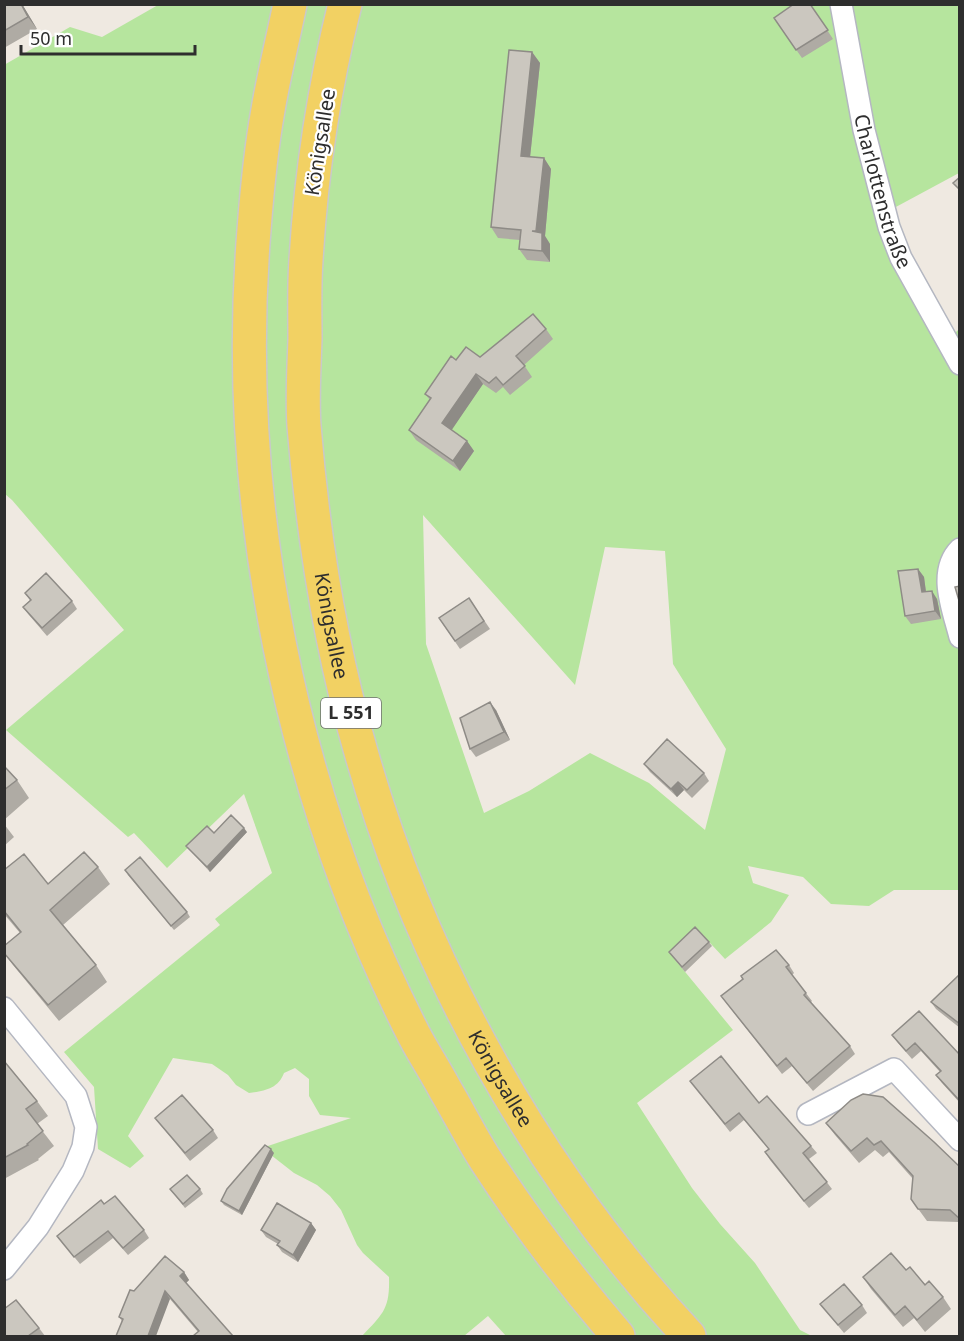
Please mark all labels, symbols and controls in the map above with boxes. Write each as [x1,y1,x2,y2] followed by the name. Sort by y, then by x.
[21,18,195,56] scale bar
[30,26,72,50] text: 50 m
[298,86,341,197] street label: Königsallee
[848,112,918,273] street label: Charlottenstraße
[309,570,356,682] street label: Königsallee
[321,698,381,728] road number: L 551
[462,1025,540,1132] street label: Königsallee

